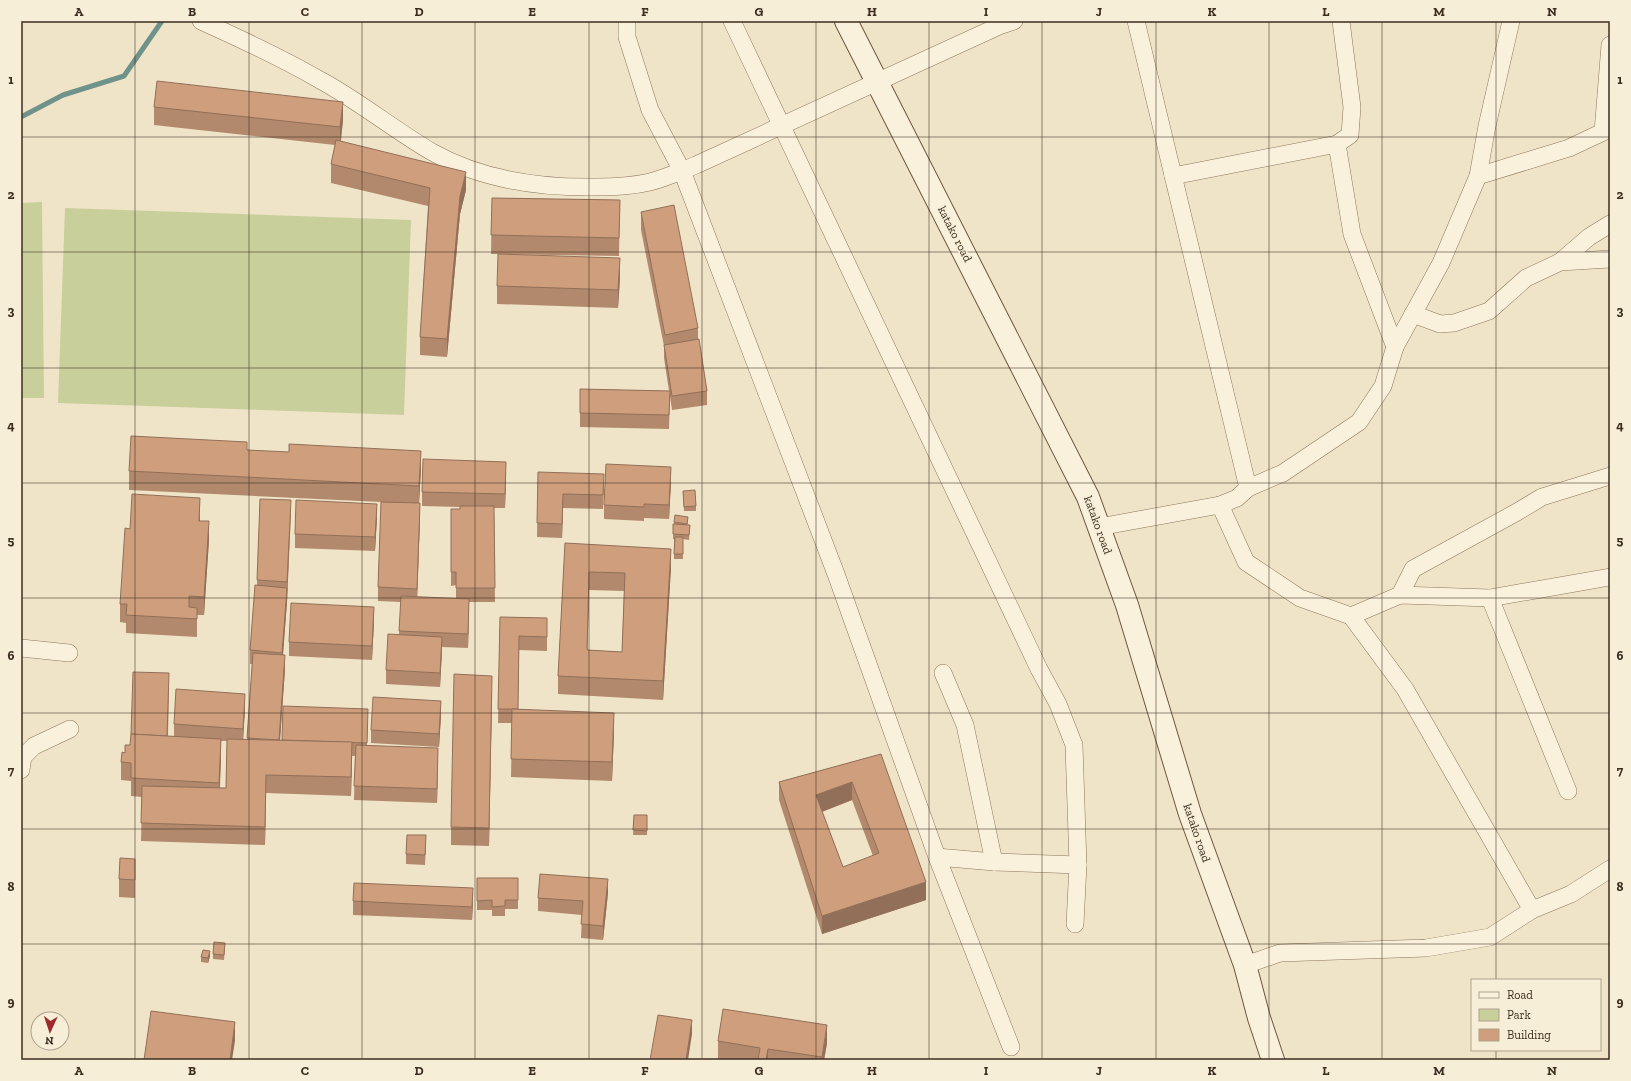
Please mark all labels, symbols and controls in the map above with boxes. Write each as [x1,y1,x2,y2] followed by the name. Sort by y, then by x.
[75,4,84,19] text: A
[188,4,196,19] text: B
[301,4,309,19] text: C
[414,4,424,19] text: D
[528,4,536,19] text: E
[641,4,649,19] text: F
[755,4,764,19] text: G
[867,4,877,19] text: H
[984,4,989,19] text: I
[1096,4,1102,19] text: J
[1208,4,1217,19] text: K
[1322,4,1330,19] text: L
[1433,4,1445,19] text: M
[1547,4,1557,19] text: N
[8,72,14,87] text: 1
[1617,72,1623,87] text: 1
[8,187,15,202] text: 2
[1617,187,1624,202] text: 2
[935,204,975,265] street label: katako road
[8,303,15,318] text: 3
[1617,303,1624,318] text: 3
[7,418,15,433] text: 4
[1616,418,1624,433] text: 4
[1081,494,1115,556] street label: katako road
[8,533,15,548] text: 5
[1617,533,1624,548] text: 5
[8,648,15,663] text: 6
[1617,648,1624,663] text: 6
[8,763,15,778] text: 7
[1617,763,1624,778] text: 7
[1180,802,1214,864] street label: katako road
[7,879,15,894] text: 8
[1616,879,1624,894] text: 8
[1471,979,1601,1051] legend
[1507,988,1533,1002] text: Road
[8,994,15,1009] text: 9
[1617,994,1624,1009] text: 9
[1507,1008,1532,1022] text: Park
[30,1011,70,1051] north arrow
[1507,1028,1551,1042] text: Building
[44,1034,54,1047] text: N
[75,1063,84,1078] text: A
[188,1063,196,1078] text: B
[301,1063,309,1078] text: C
[414,1063,424,1078] text: D
[528,1063,536,1078] text: E
[641,1063,649,1078] text: F
[755,1063,764,1078] text: G
[867,1063,877,1078] text: H
[984,1063,989,1078] text: I
[1096,1063,1102,1078] text: J
[1208,1063,1217,1078] text: K
[1322,1063,1330,1078] text: L
[1433,1063,1445,1078] text: M
[1547,1063,1557,1078] text: N

